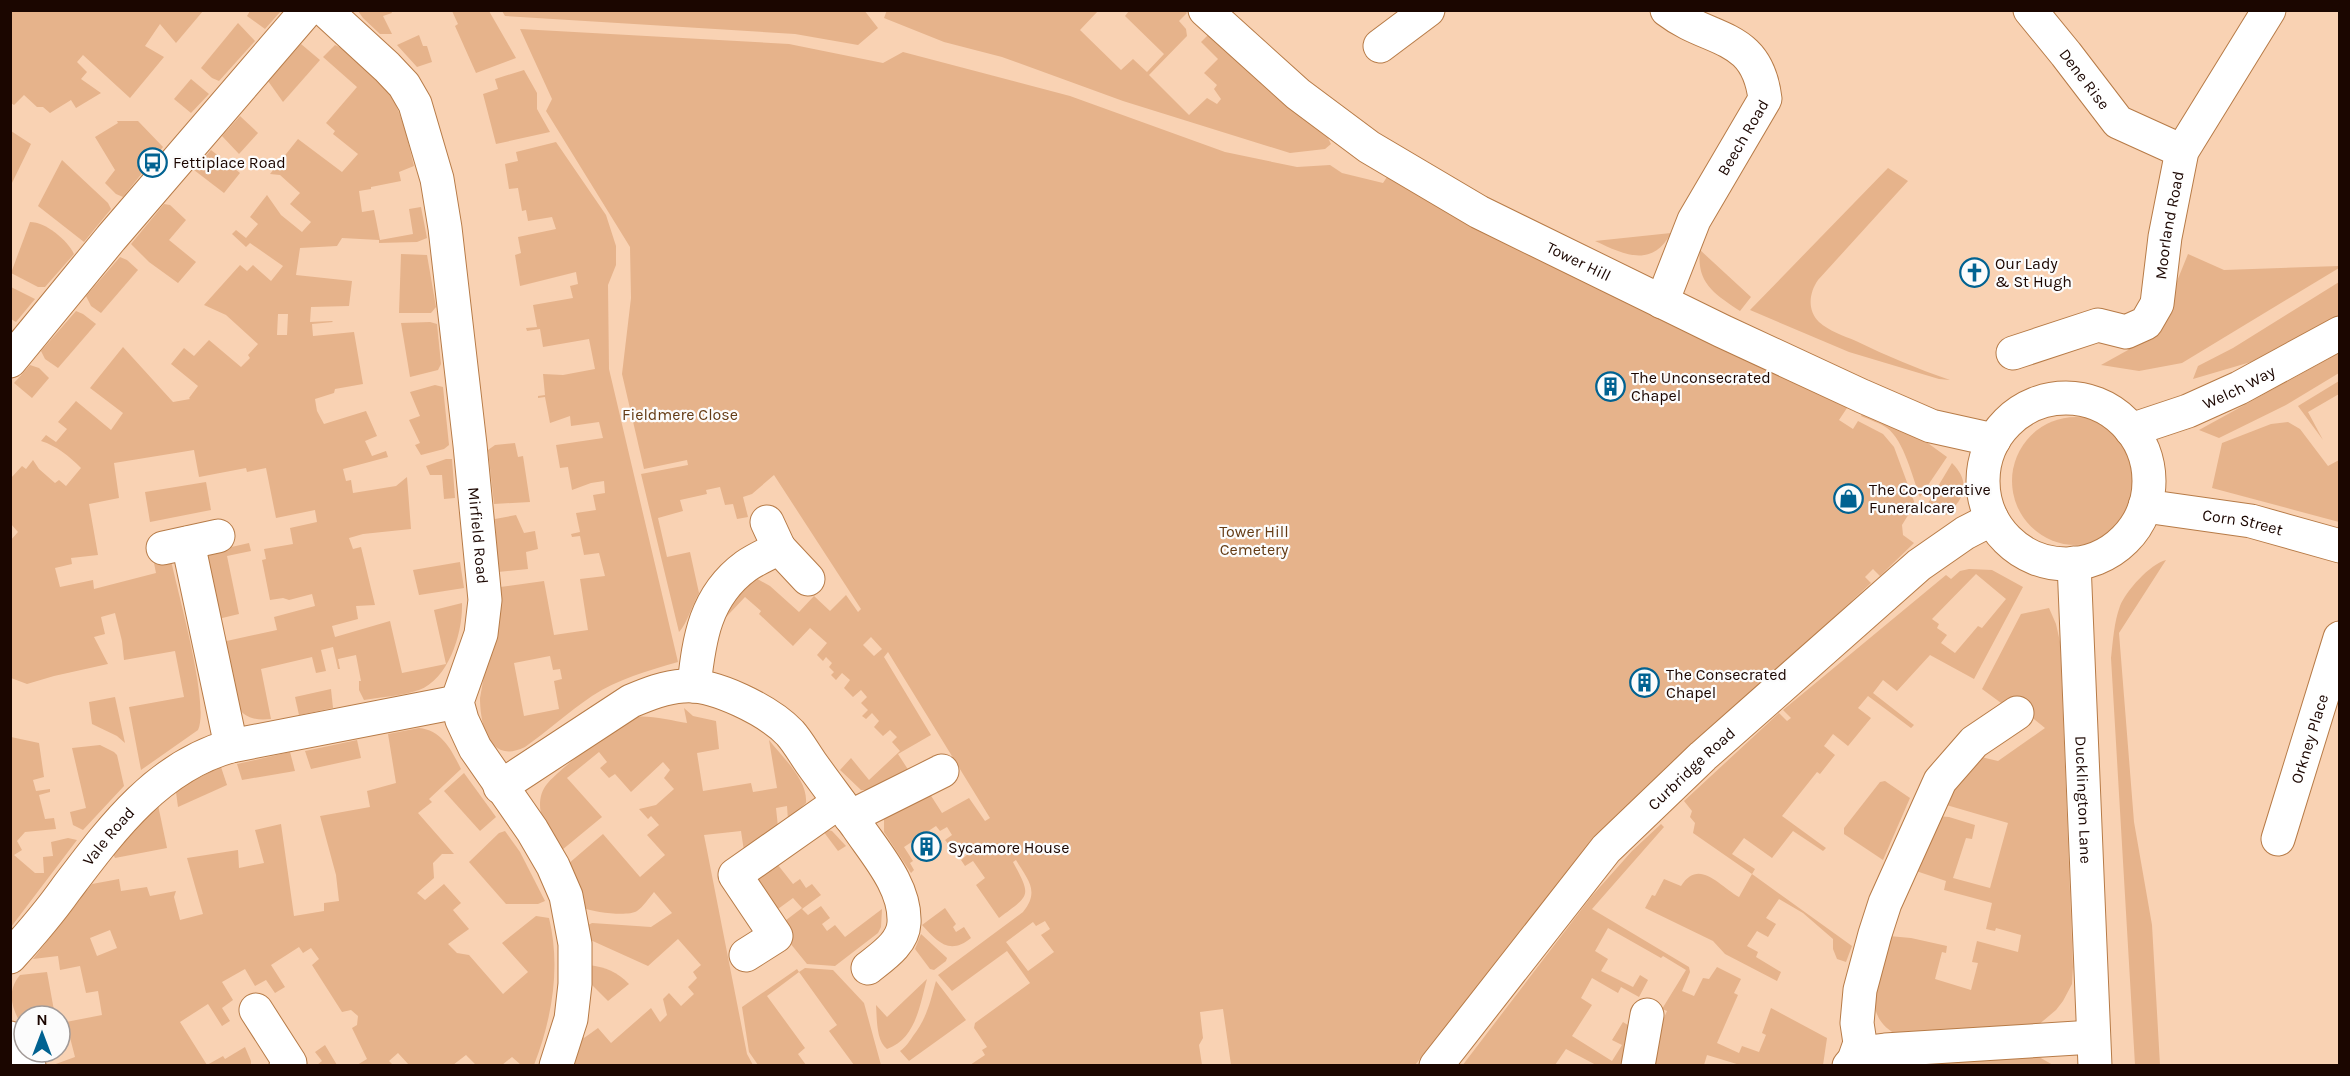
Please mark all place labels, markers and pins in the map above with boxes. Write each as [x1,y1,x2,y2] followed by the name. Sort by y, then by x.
[136,146,168,178] bus stop icon: Fettiplace Road
[173,153,286,172] place label: Fettiplace Road
[1995,254,2072,291] place label: Our Lady & St Hugh
[1958,256,1990,288] church icon: Our Lady & St Hugh
[1631,368,1771,405] place label: The Unconsecrated Chapel
[1594,370,1626,402] building icon: The Unconsecrated Chapel
[1869,480,1991,517] place label: The Co-operative Funeralcare
[1832,482,1864,514] shop icon: The Co-operative Funeralcare
[1666,665,1787,702] place label: The Consecrated Chapel
[1629,667,1661,699] building icon: The Consecrated Chapel
[911,831,943,863] building icon: Sycamore House
[948,838,1069,857] place label: Sycamore House

